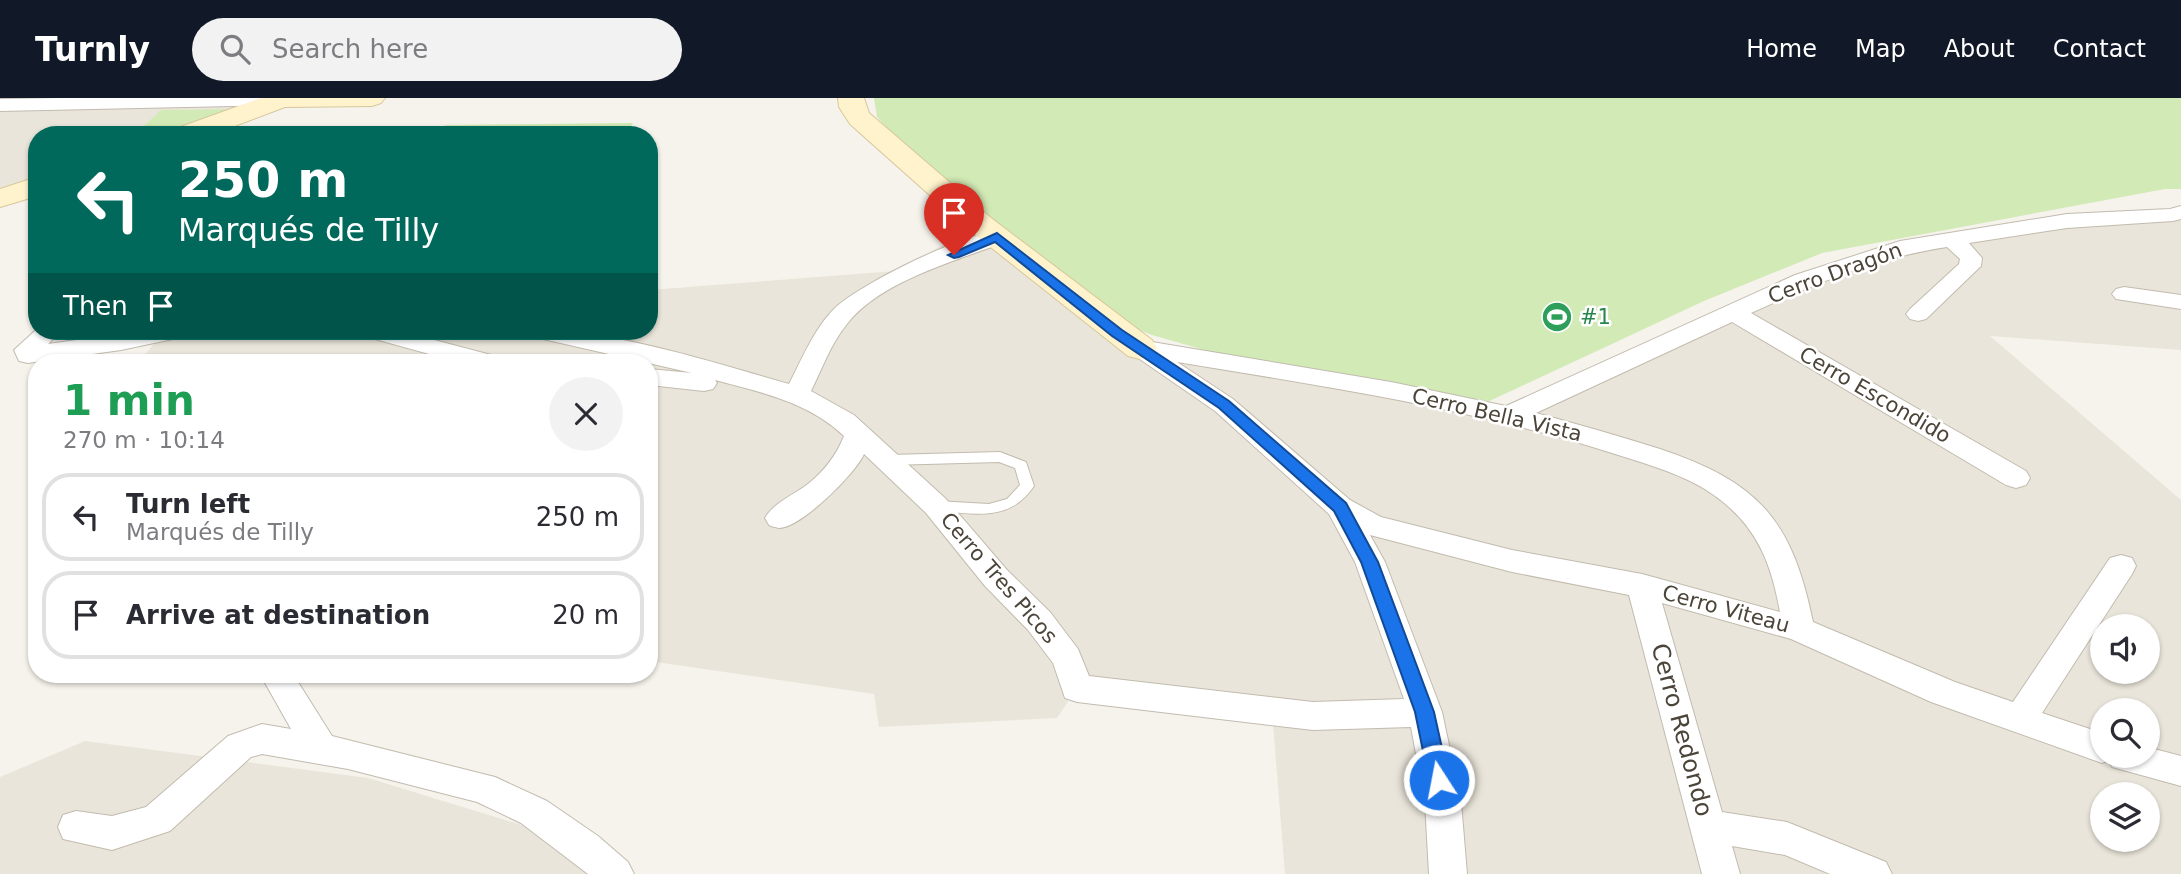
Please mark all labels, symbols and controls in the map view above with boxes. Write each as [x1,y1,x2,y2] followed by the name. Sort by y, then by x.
[192,18,682,81] search box
[35,30,150,69] text: Turnly
[216,30,254,68] icon: search
[272,34,428,64] text: Search here
[1746,35,1817,63] text: Home
[1855,35,1906,63] text: Map
[1944,35,2015,63] text: About
[2053,35,2146,63] text: Contact
[178,152,348,209] text: 250 m
[63,154,154,245] icon: left
[924,183,984,255] pin
[935,194,973,232] icon: arrive
[178,211,439,249] text: Marqués de Tilly
[1765,238,1905,308] street label: Cerro Dragón
[142,287,180,325] icon: arrive
[63,291,128,321] text: Then
[1540,300,1574,334] sports icon: #1
[1580,305,1611,329] place label: #1
[1795,342,1955,448] street label: Cerro Escondido
[63,376,195,425] text: 1 min
[549,377,623,451] button: close
[1410,384,1584,446] street label: Cerro Bella Vista
[63,427,225,453] text: 270 m · 10:14
[126,489,250,519] text: Turn left
[67,498,105,536] icon: left
[536,502,619,532] text: 250 m
[936,508,1062,648] street label: Cerro Tres Picos
[126,519,314,545] text: Marqués de Tilly
[1660,581,1792,637] street label: Cerro Viteau
[67,596,105,634] icon: arrive
[126,600,430,630] text: Arrive at destination
[552,600,619,630] text: 20 m
[2090,614,2160,852] map controls
[2090,614,2160,684] button: sound
[1645,640,1719,820] street label: Cerro Redondo
[2090,698,2160,768] button: search
[1402,743,1476,817] position arrow
[2090,782,2160,852] button: layers

